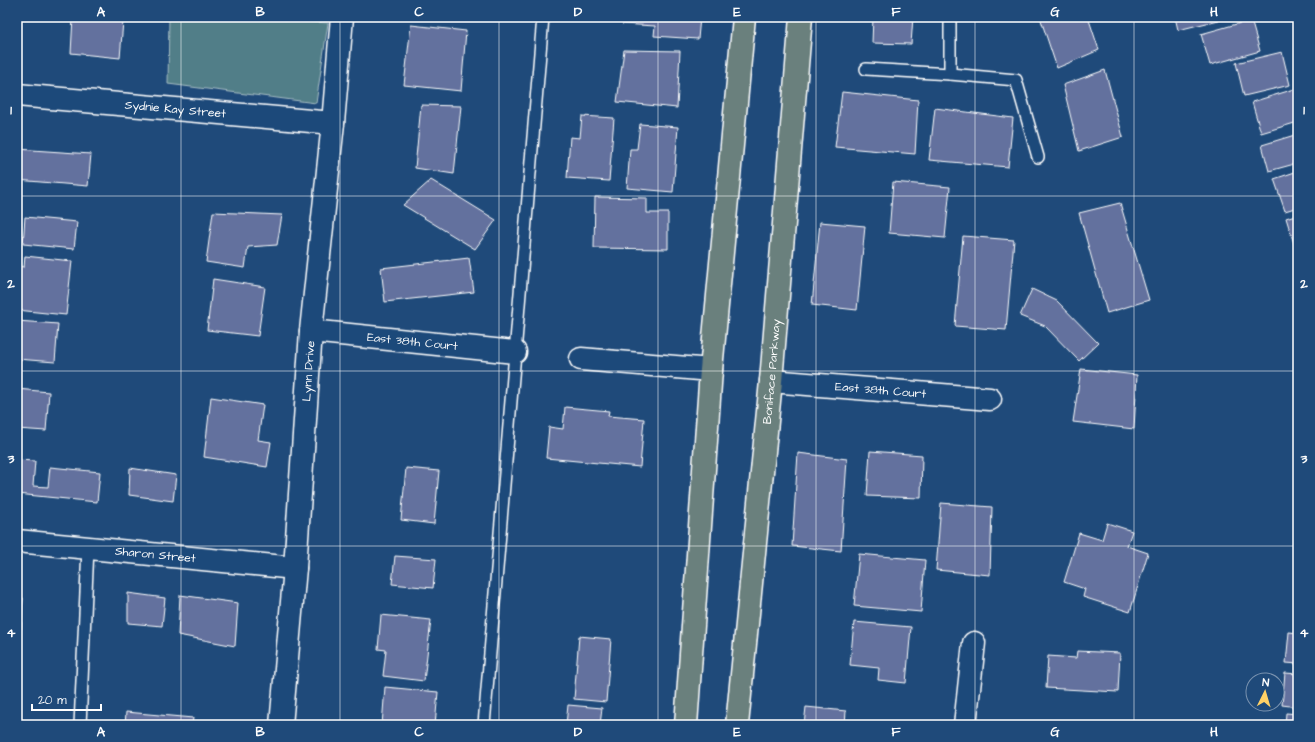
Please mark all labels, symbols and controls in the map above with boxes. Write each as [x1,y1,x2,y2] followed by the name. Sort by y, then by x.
[97,3,106,21] text: A
[255,3,265,21] text: B
[414,3,424,21] text: C
[574,3,583,21] text: D
[733,3,741,21] text: E
[891,3,901,21] text: F
[1050,3,1060,21] text: G
[1210,3,1218,21] text: H
[124,96,227,122] street label: Sydnie Kay Street
[10,101,12,119] text: 1
[1303,101,1305,119] text: 1
[6,275,15,293] text: 2
[1299,275,1308,293] text: 2
[758,318,786,425] street label: Boniface Parkway
[366,328,459,355] street label: East 38th Court
[298,340,319,402] street label: Lynn Drive
[834,378,927,402] street label: East 38th Court
[7,450,15,468] text: 3
[1300,450,1308,468] text: 3
[114,542,197,567] street label: Sharon Street
[7,624,16,642] text: 4
[1300,624,1309,642] text: 4
[1245,672,1285,712] north arrow
[1262,675,1270,690] text: N
[32,686,101,712] scale bar
[38,692,67,709] text: 20 m
[97,723,106,741] text: A
[255,723,265,741] text: B
[414,723,424,741] text: C
[574,723,583,741] text: D
[733,723,741,741] text: E
[891,723,901,741] text: F
[1050,723,1060,741] text: G
[1210,723,1218,741] text: H

